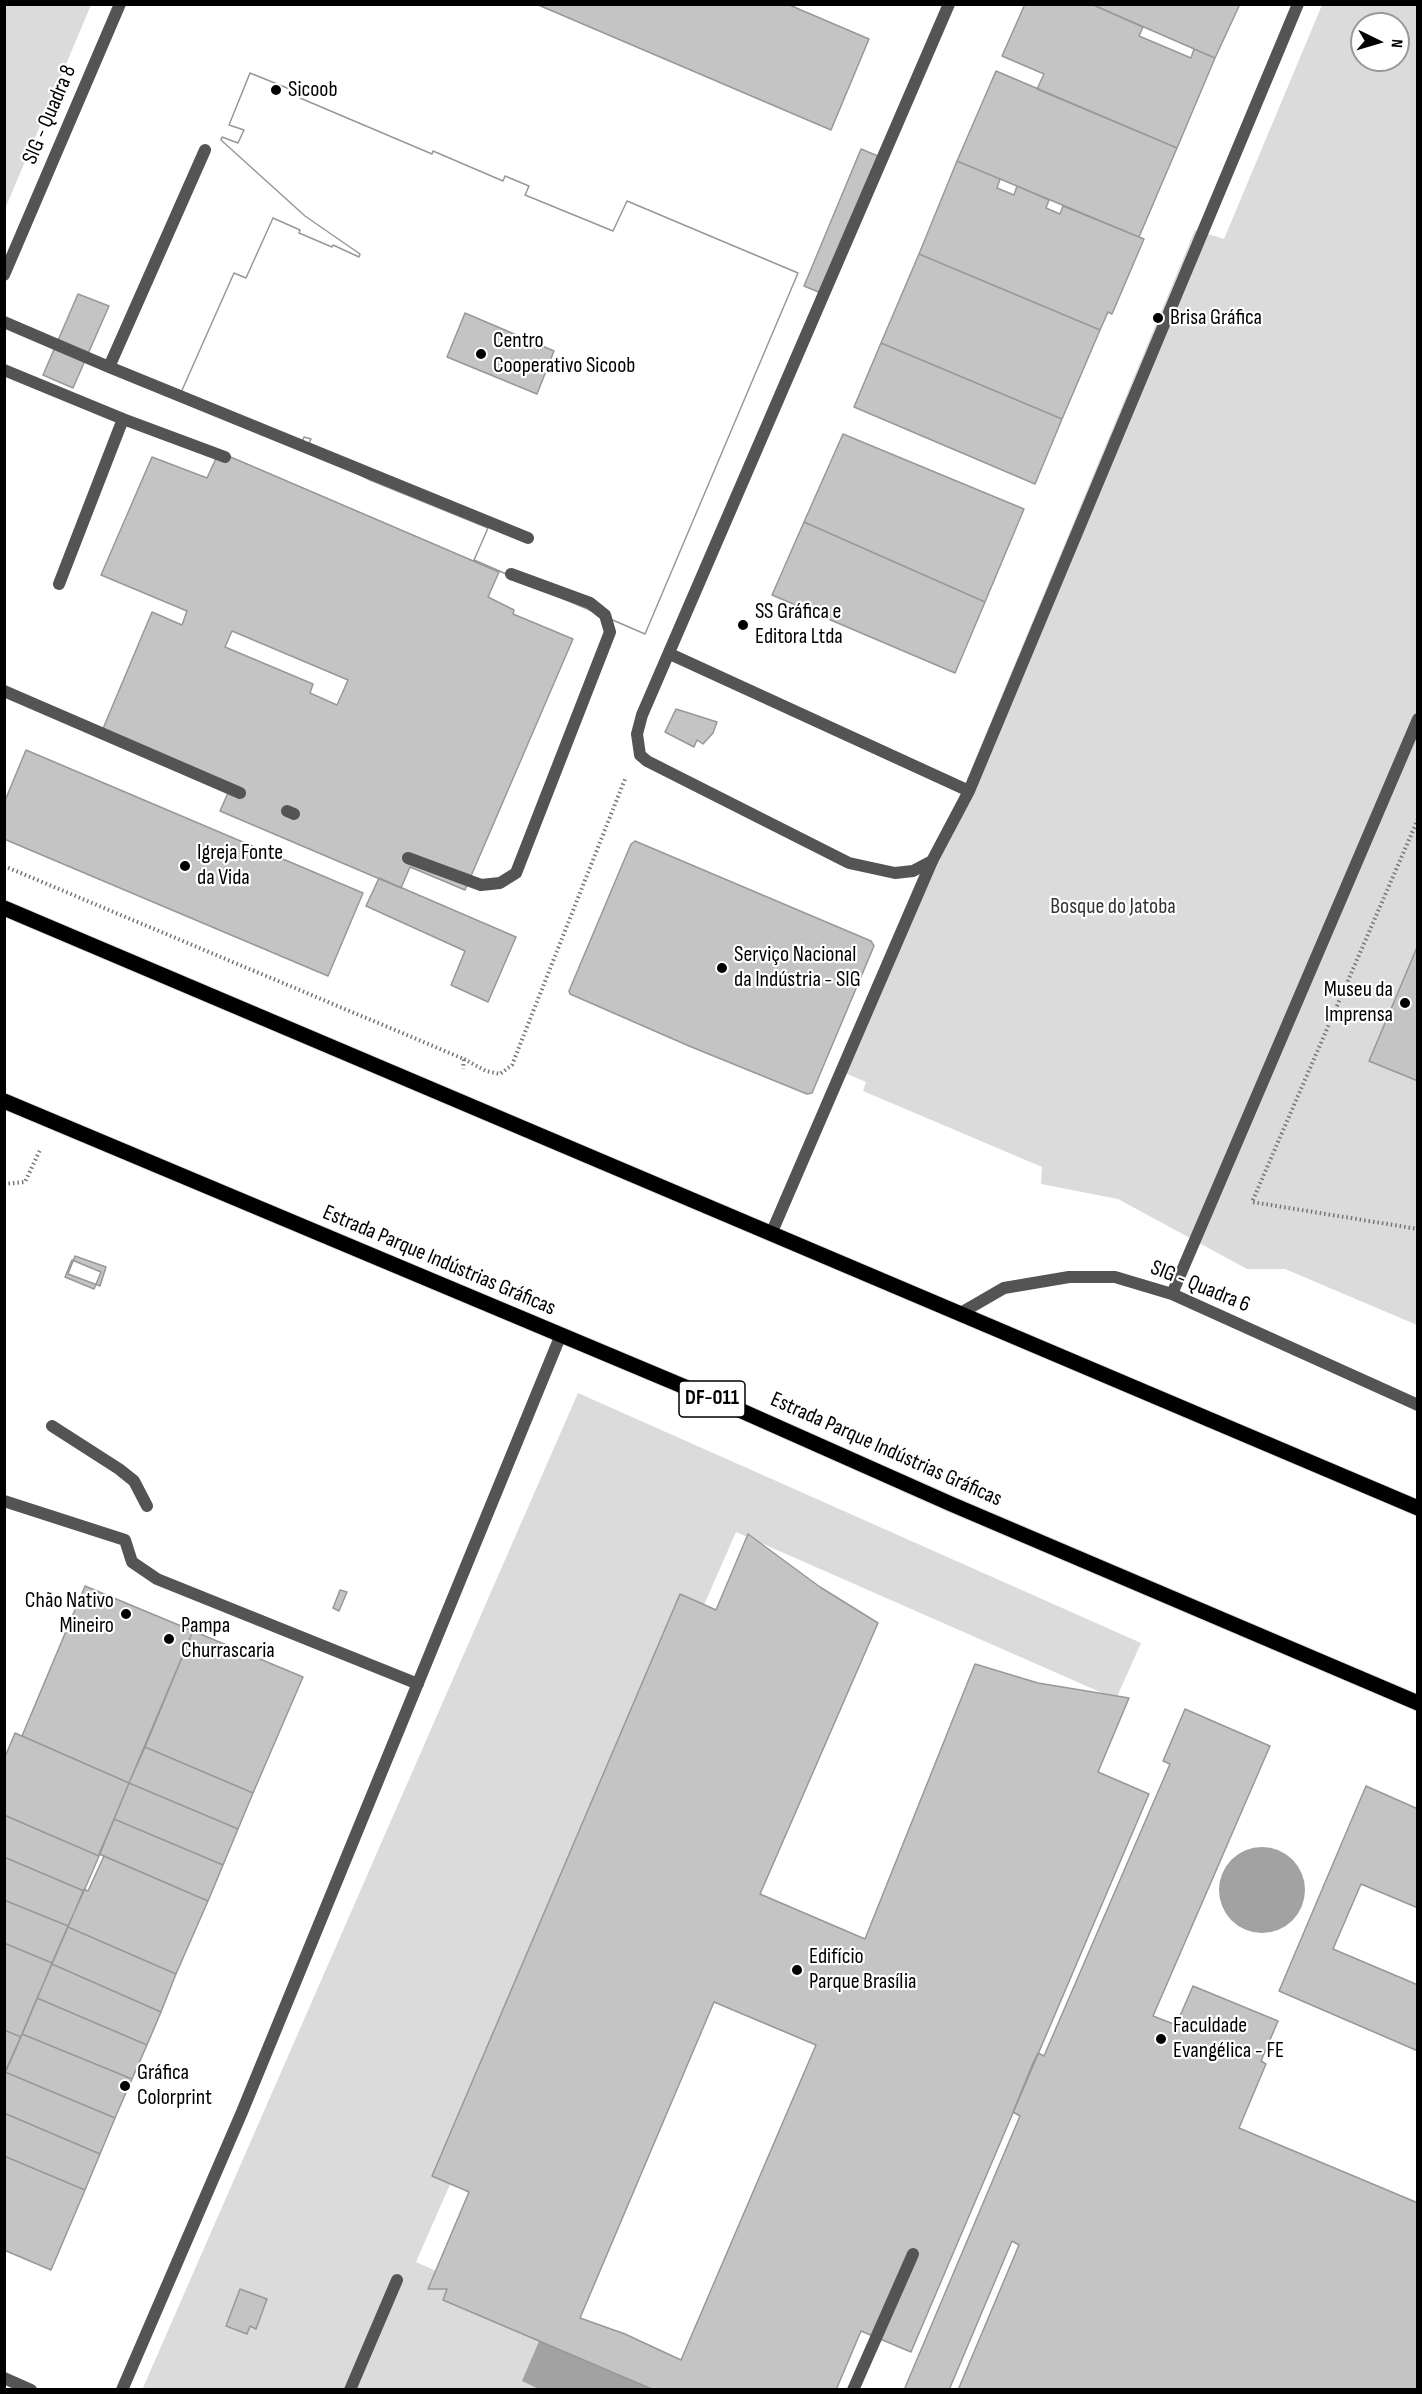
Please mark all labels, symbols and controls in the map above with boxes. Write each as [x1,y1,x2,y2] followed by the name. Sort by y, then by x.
[1350,12,1410,72] north arrow
[1387,38,1406,49] text: N
[17,61,83,169] street label: SIG - Quadra 8
[288,77,338,103] place label: Sicoob
[269,83,283,97] marker: Sicoob
[1170,305,1262,331] place label: Brisa Gráfica
[1151,311,1165,325] marker: Brisa Gráfica
[493,328,635,380] place label: Centro Cooperativo Sicoob
[474,347,488,361] marker: Centro Cooperativo Sicoob
[755,599,843,650] place label: SS Gráfica e Editora Ltda
[736,618,750,632] marker: SS Gráfica e Editora Ltda
[197,840,283,891] place label: Igreja Fonte da Vida
[178,859,192,873] marker: Igreja Fonte da Vida
[1050,894,1176,920] park label: Bosque do Jatoba
[734,942,861,993] place label: Serviço Nacional da Indústria - SIG
[715,961,729,975] marker: Serviço Nacional da Indústria - SIG
[1324,977,1393,1028] place label: Museu da Imprensa
[1398,996,1412,1010] marker: Museu da Imprensa
[319,1200,559,1322] street label: Estrada Parque Indústrias Gráficas
[1146,1255,1254,1319] street label: SIG - Quadra 6
[679,1381,745,1417] road number: DF-011
[766,1387,1006,1513] street label: Estrada Parque Indústrias Gráficas
[25,1588,114,1640] place label: Chão Nativo Mineiro
[119,1607,133,1621] marker: Chão Nativo Mineiro
[181,1613,275,1664] place label: Pampa Churrascaria
[162,1632,176,1646] marker: Pampa Churrascaria
[809,1944,916,1996] place label: Edifício Parque Brasília
[790,1963,804,1977] marker: Edifício Parque Brasília
[1173,2013,1284,2064] place label: Faculdade Evangélica - FE
[1154,2032,1168,2046] marker: Faculdade Evangélica - FE
[137,2060,212,2112] place label: Gráfica Colorprint
[118,2079,132,2093] marker: Gráfica Colorprint

